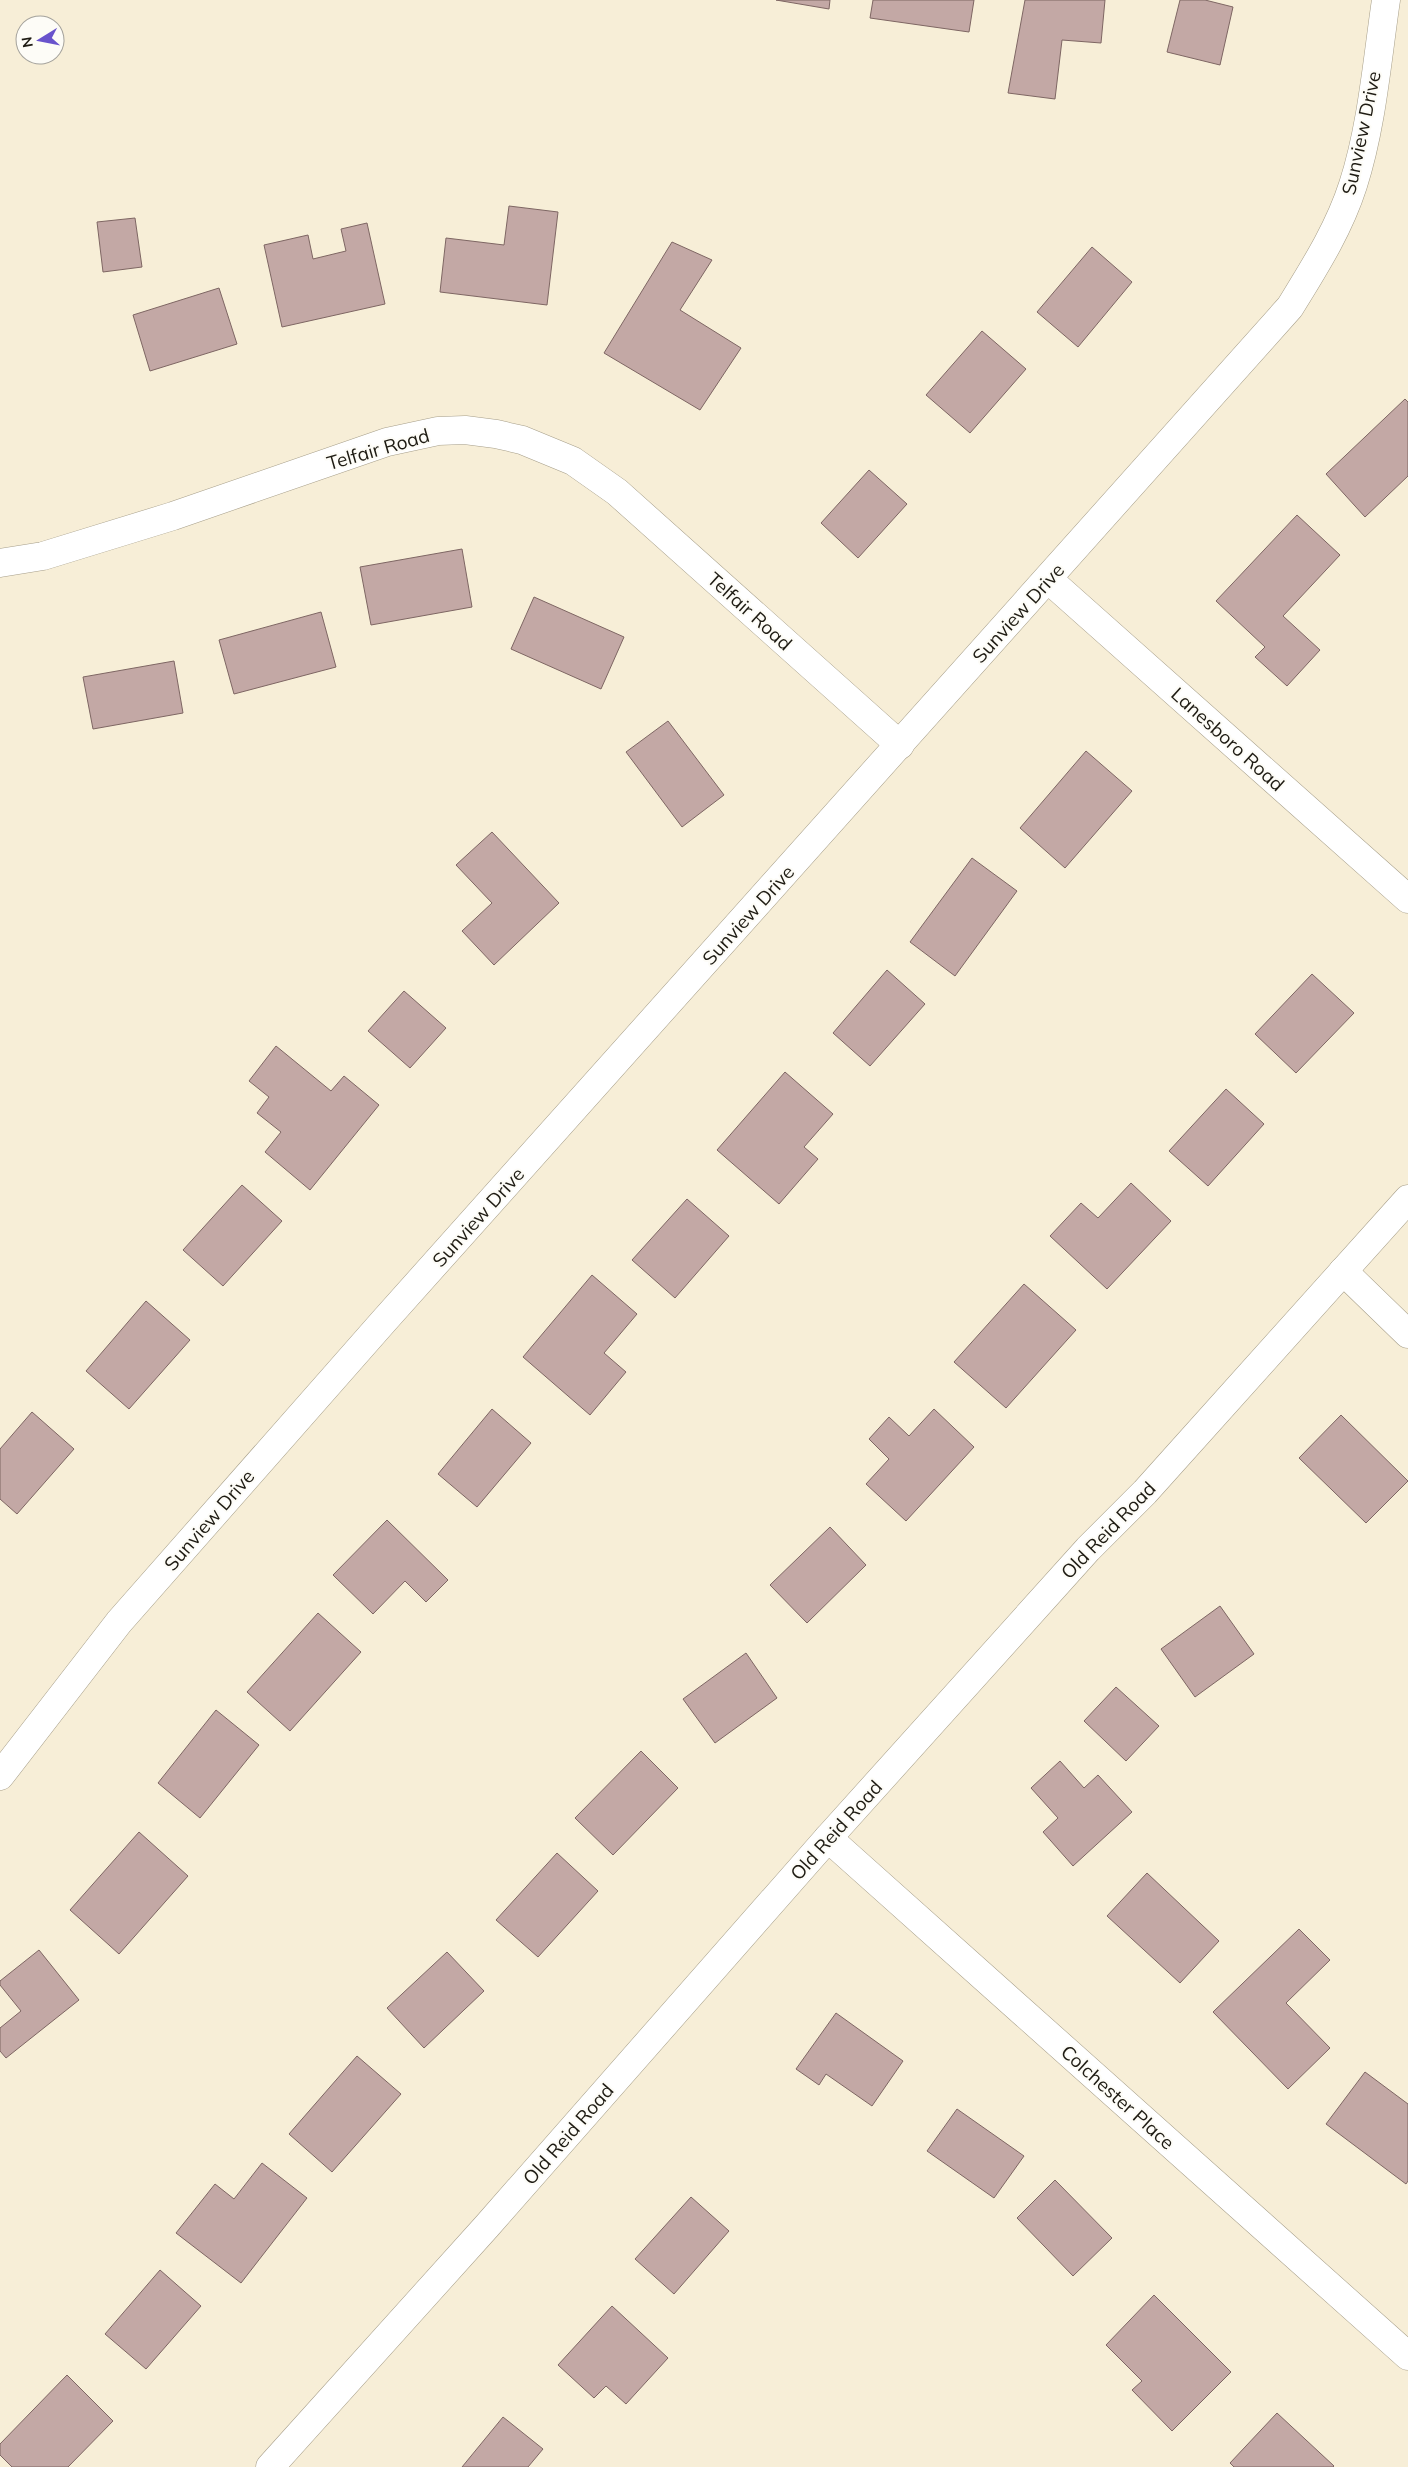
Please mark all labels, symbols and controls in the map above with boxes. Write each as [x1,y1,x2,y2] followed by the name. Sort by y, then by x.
[15,15,65,65] north arrow
[17,35,37,49] text: N
[1336,69,1386,197] street label: Sunview Drive
[324,423,432,475] street label: Telfair Road
[967,558,1069,668] street label: Sunview Drive
[703,567,797,655] street label: Telfair Road
[1166,682,1290,796] street label: Lanesboro Road
[697,860,799,970] street label: Sunview Drive
[427,1162,529,1272] street label: Sunview Drive
[159,1465,259,1575] street label: Sunview Drive
[1056,1476,1160,1584] street label: Old Reid Road
[785,1775,887,1885] street label: Old Reid Road
[1056,2040,1180,2154] street label: Colchester Place
[518,2078,618,2190] street label: Old Reid Road

